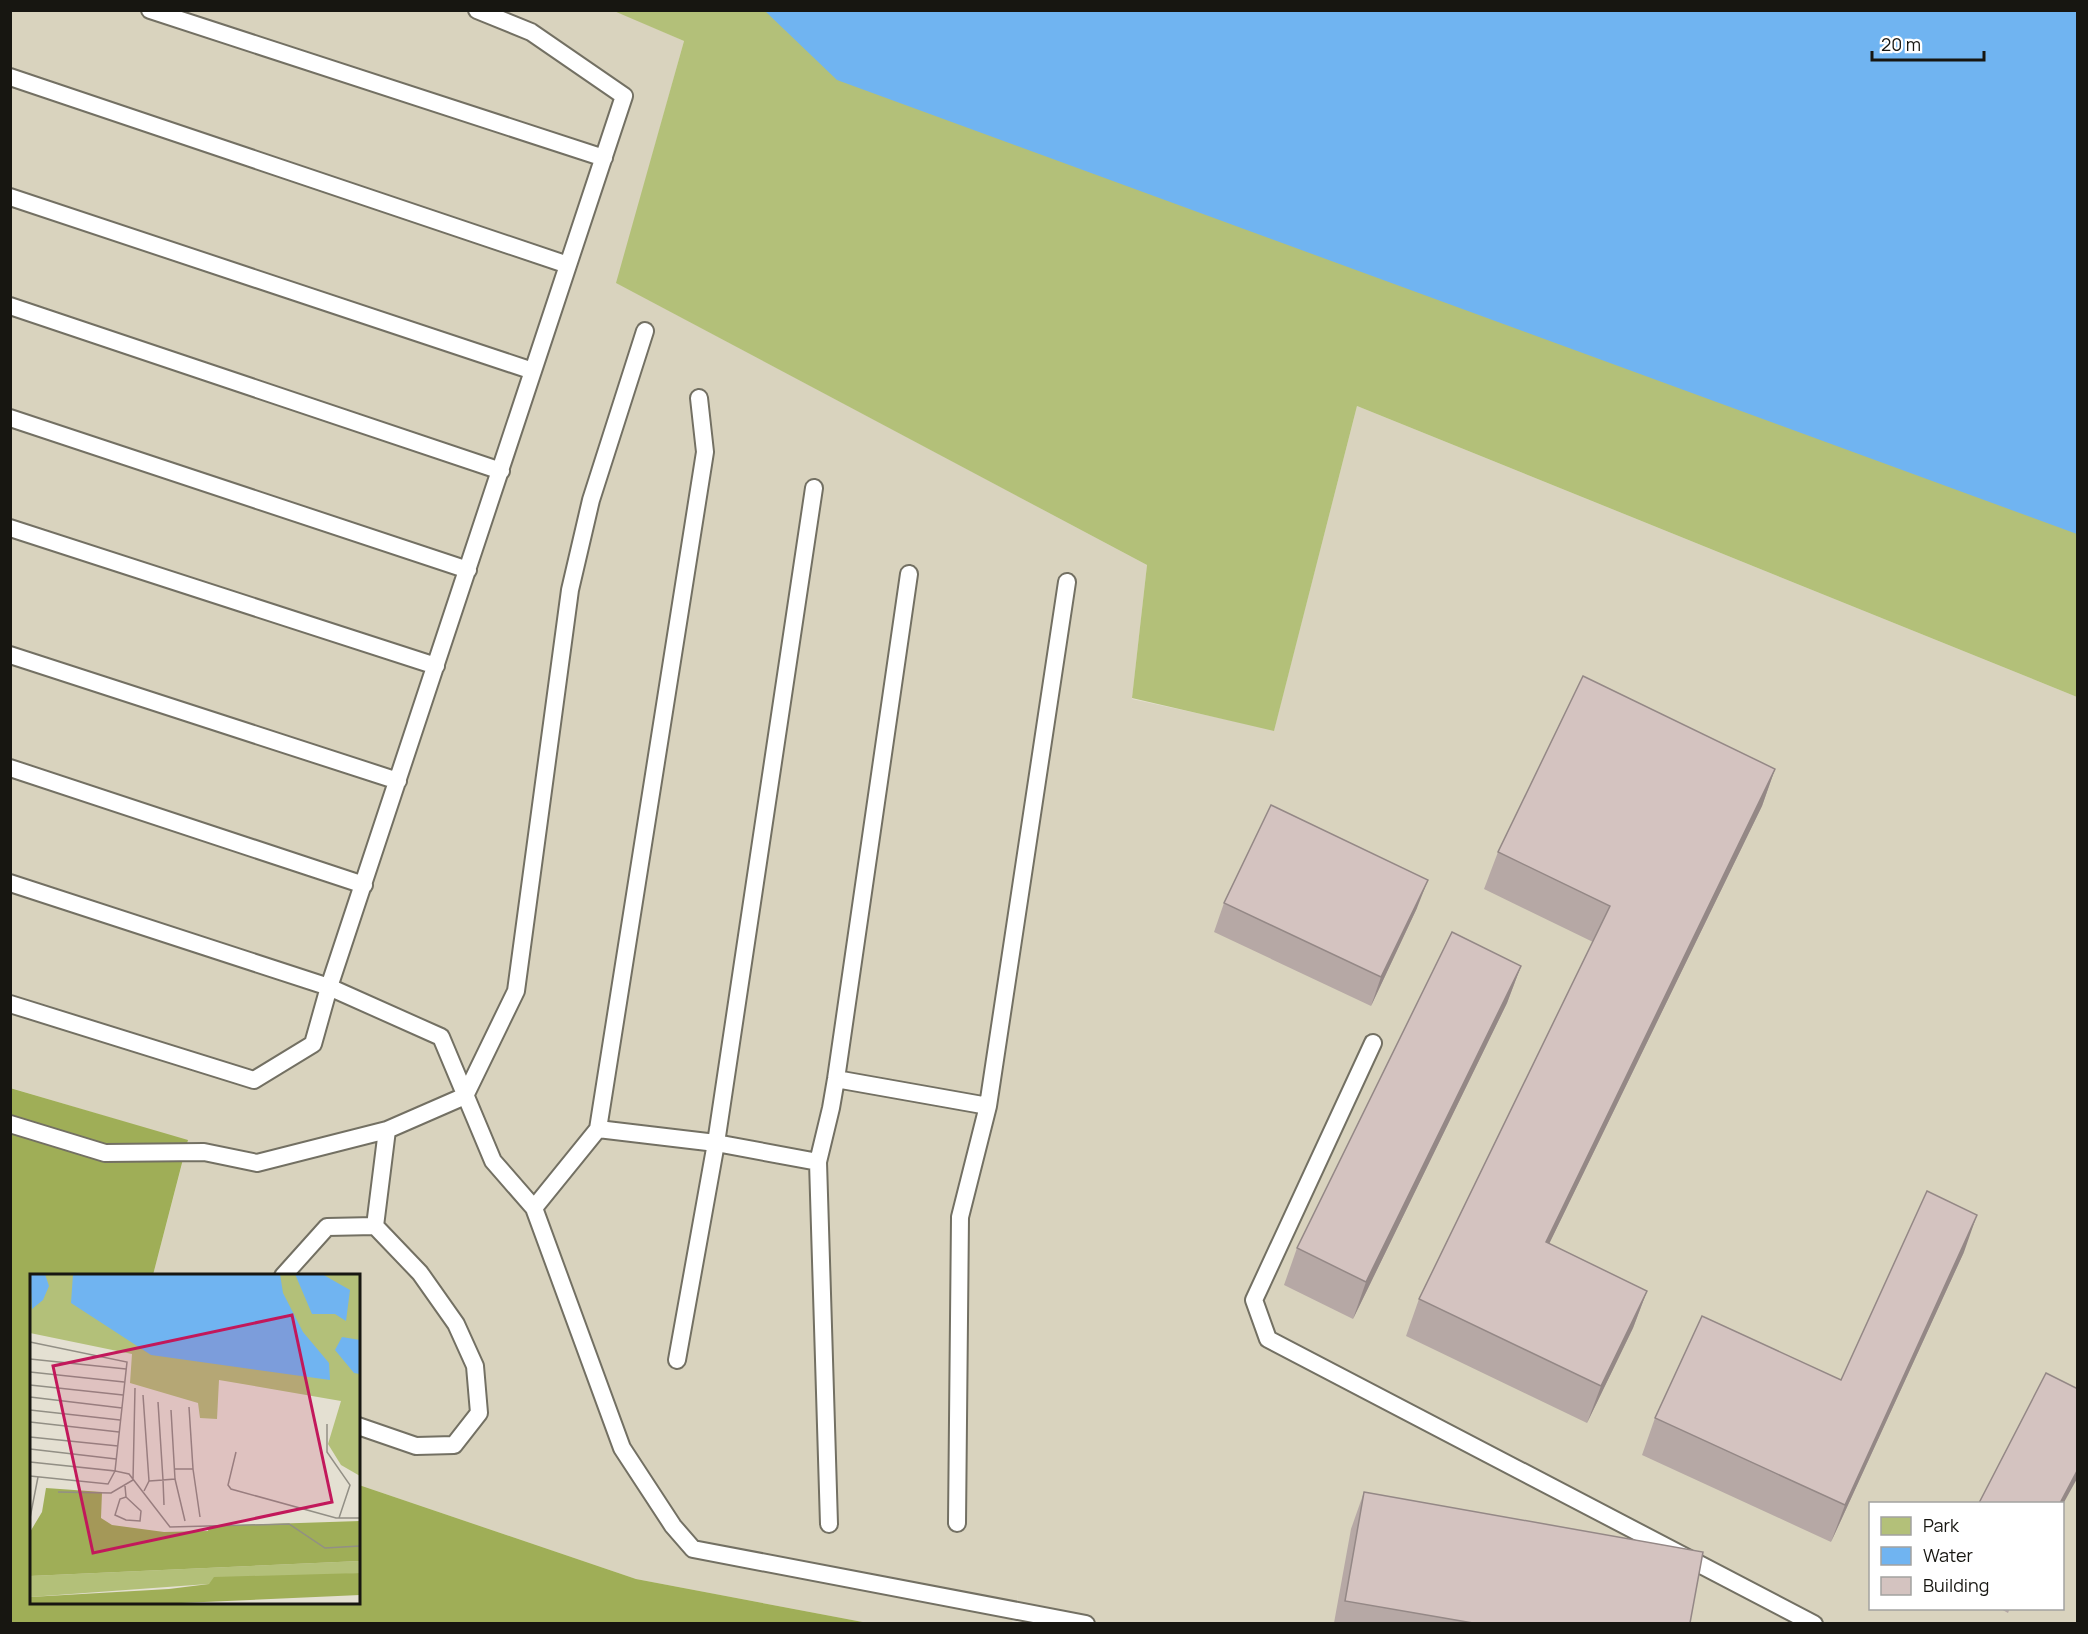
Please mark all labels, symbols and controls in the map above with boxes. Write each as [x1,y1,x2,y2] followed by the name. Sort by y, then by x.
[1872,24,1984,62] scale bar
[1881,32,1921,56] text: 20 m
[30,1274,360,1604] inset map
[1869,1502,2064,1610] legend
[1923,1513,1960,1537] text: Park
[1923,1543,1973,1567] text: Water
[1923,1573,1989,1597] text: Building

